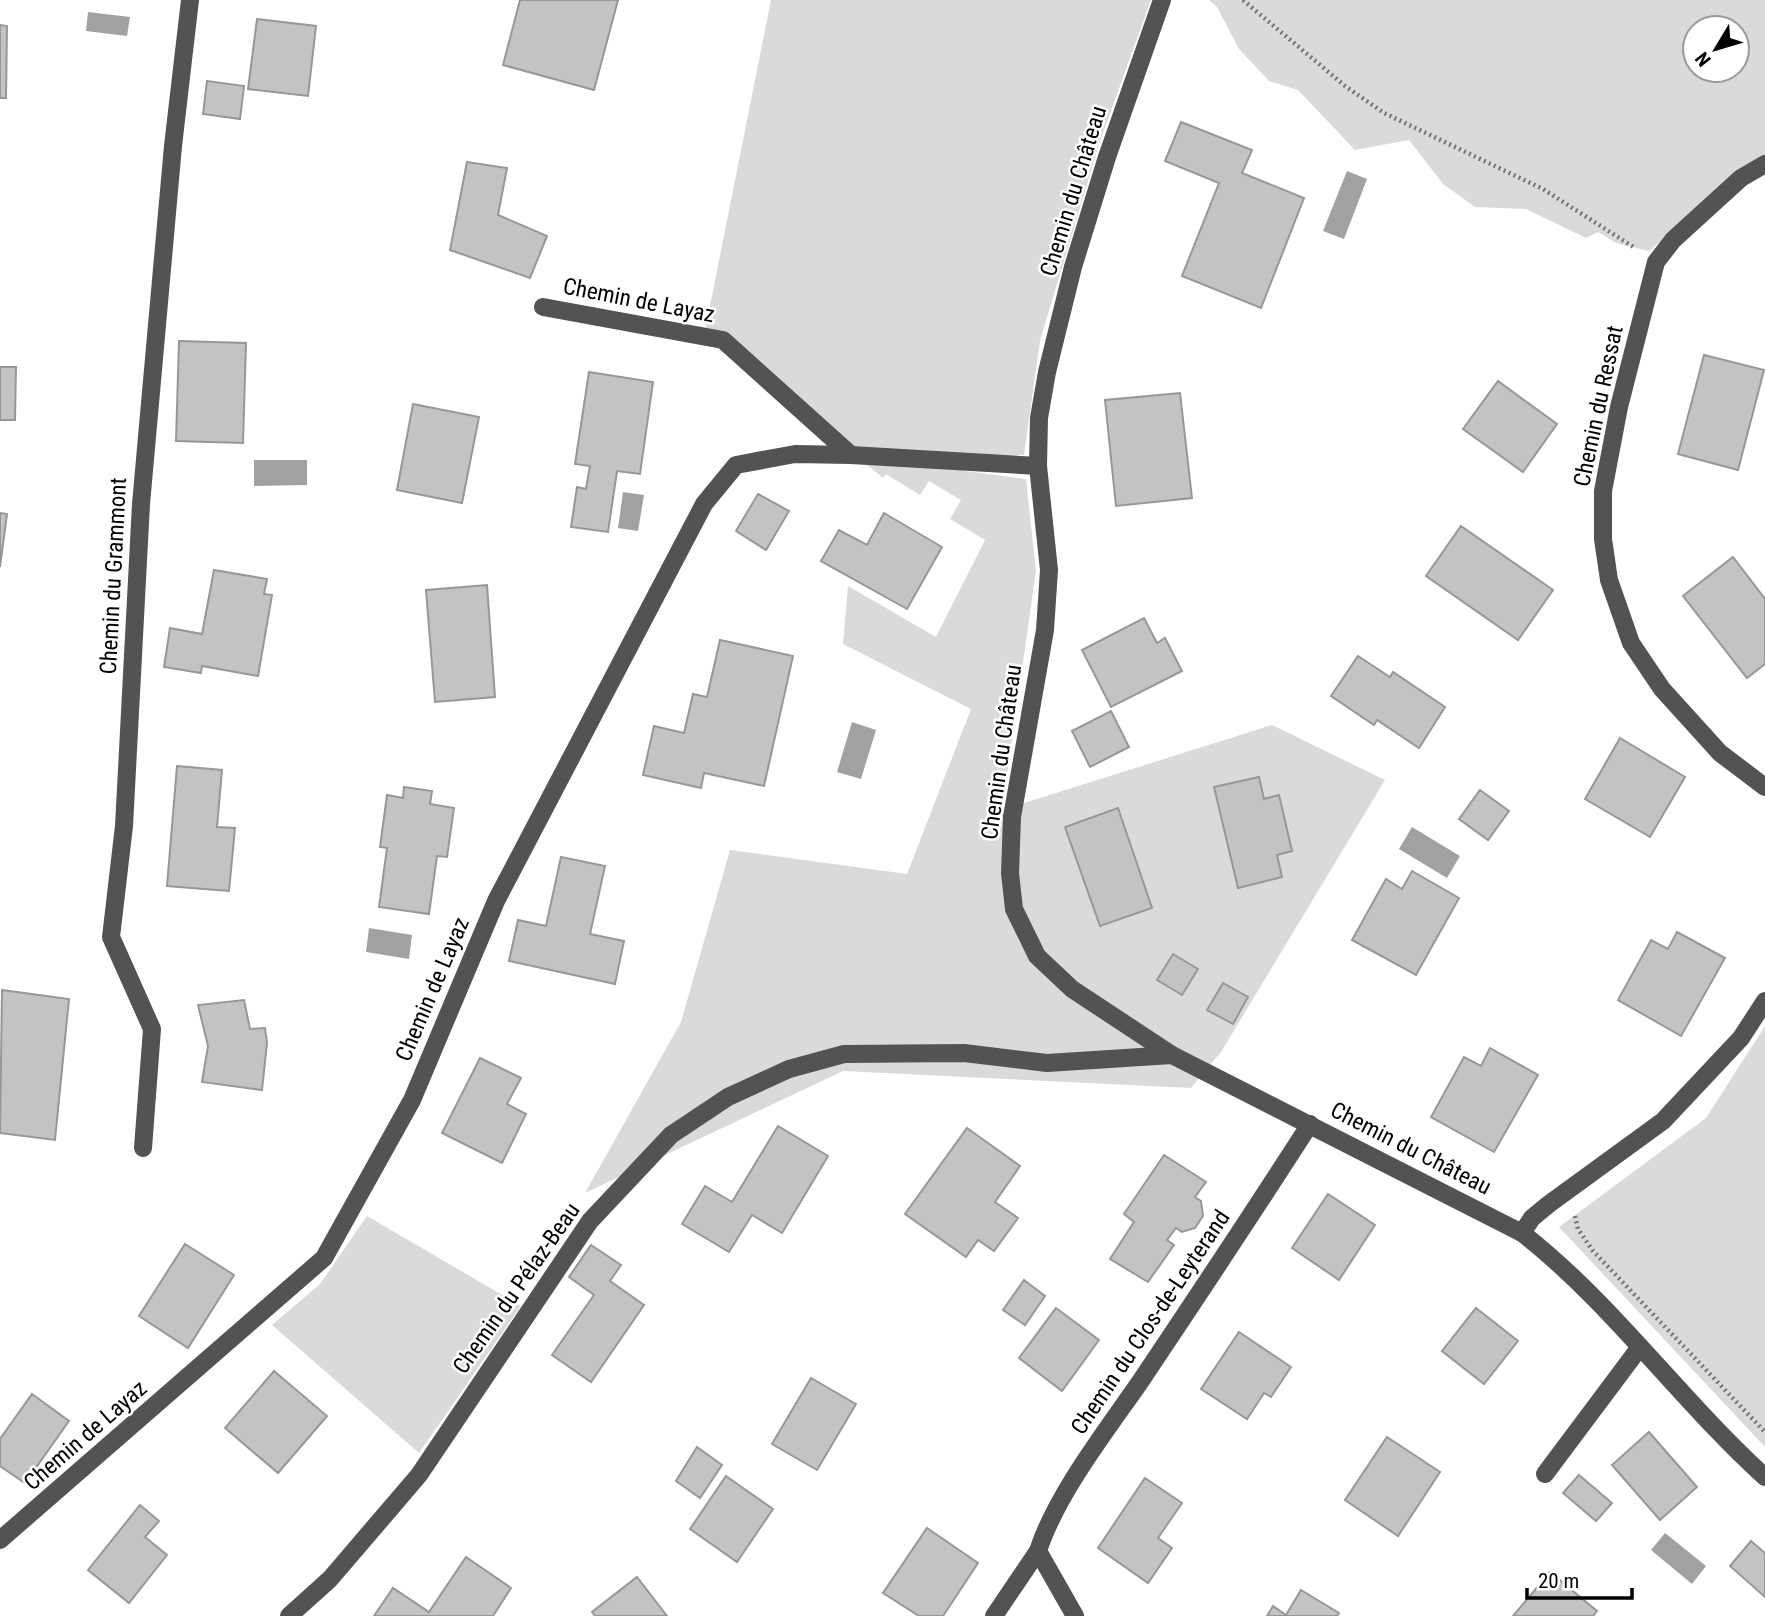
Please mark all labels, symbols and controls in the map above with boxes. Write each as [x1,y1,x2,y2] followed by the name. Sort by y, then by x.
[1681,14,1751,84] north arrow
[1690,47,1716,71] text: N
[1035,103,1112,280] street label: Chemin du Château
[561,273,717,328] street label: Chemin de Layaz
[1568,323,1629,489] street label: Chemin du Ressat
[95,477,132,675] street label: Chemin du Grammont
[976,663,1027,841] street label: Chemin du Château
[390,913,475,1065] street label: Chemin de Layaz
[1326,1096,1496,1201] street label: Chemin du Château
[447,1198,586,1379] street label: Chemin du Pélaz-Beau
[1065,1205,1236,1440] street label: Chemin du Clos-de-Leyterand
[18,1375,152,1496] street label: Chemin de Layaz
[1527,1556,1632,1600] scale bar
[1538,1569,1579,1593] text: 20 m

